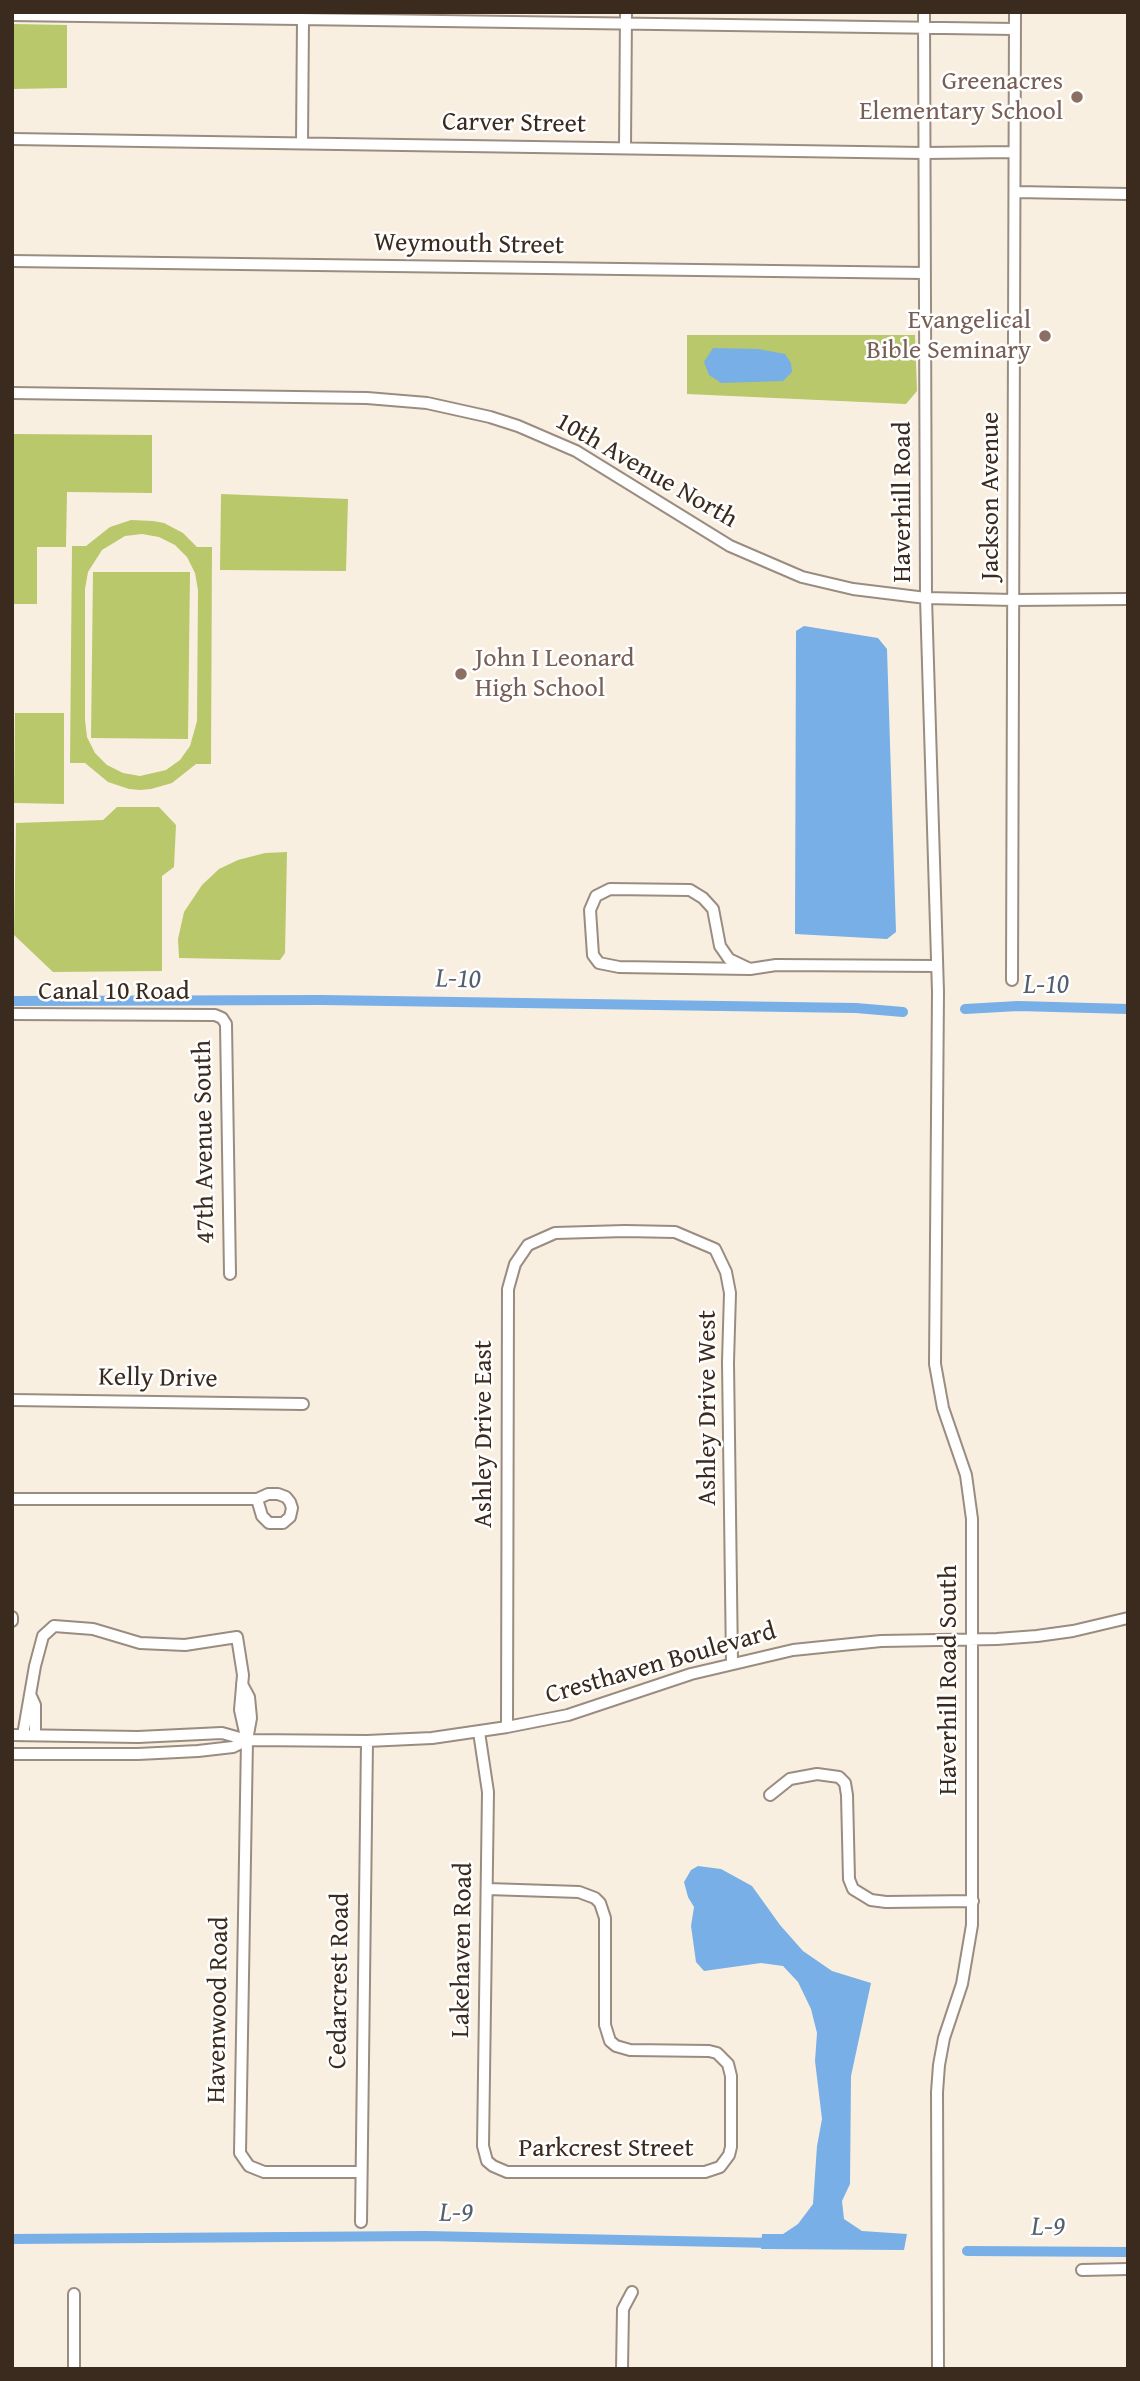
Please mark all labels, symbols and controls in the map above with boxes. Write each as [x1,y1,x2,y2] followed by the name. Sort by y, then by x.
[859,66,1063,128] place label: Greenacres Elementary School
[1069,89,1085,105] marker: Greenacres Elementary School
[442,107,586,141] street label: Carver Street
[374,228,564,262] street label: Weymouth Street
[866,305,1031,366] place label: Evangelical Bible Seminary
[1037,328,1053,344] marker: Evangelical Bible Seminary
[549,406,743,536] street label: 10th Avenue North
[975,412,1007,580] street label: Jackson Avenue
[887,421,919,583] street label: Haverhill Road
[475,643,634,704] place label: John I Leonard High School
[453,666,469,682] marker: John I Leonard High School
[435,963,481,997] water label: L-10
[1023,969,1069,1003] water label: L-10
[38,976,190,1008] street label: Canal 10 Road
[188,1040,222,1244] street label: 47th Avenue South
[692,1310,724,1506] street label: Ashley Drive West
[468,1340,500,1528] street label: Ashley Drive East
[98,1362,218,1396] street label: Kelly Drive
[933,1565,965,1795] street label: Haverhill Road South
[542,1616,780,1712] street label: Cresthaven Boulevard
[446,1862,480,2038] street label: Lakehaven Road
[323,1892,357,2070] street label: Cedarcrest Road
[202,1916,236,2104] street label: Havenwood Road
[518,2133,694,2165] street label: Parkcrest Street
[439,2197,473,2231] water label: L-9
[1031,2211,1065,2245] water label: L-9

